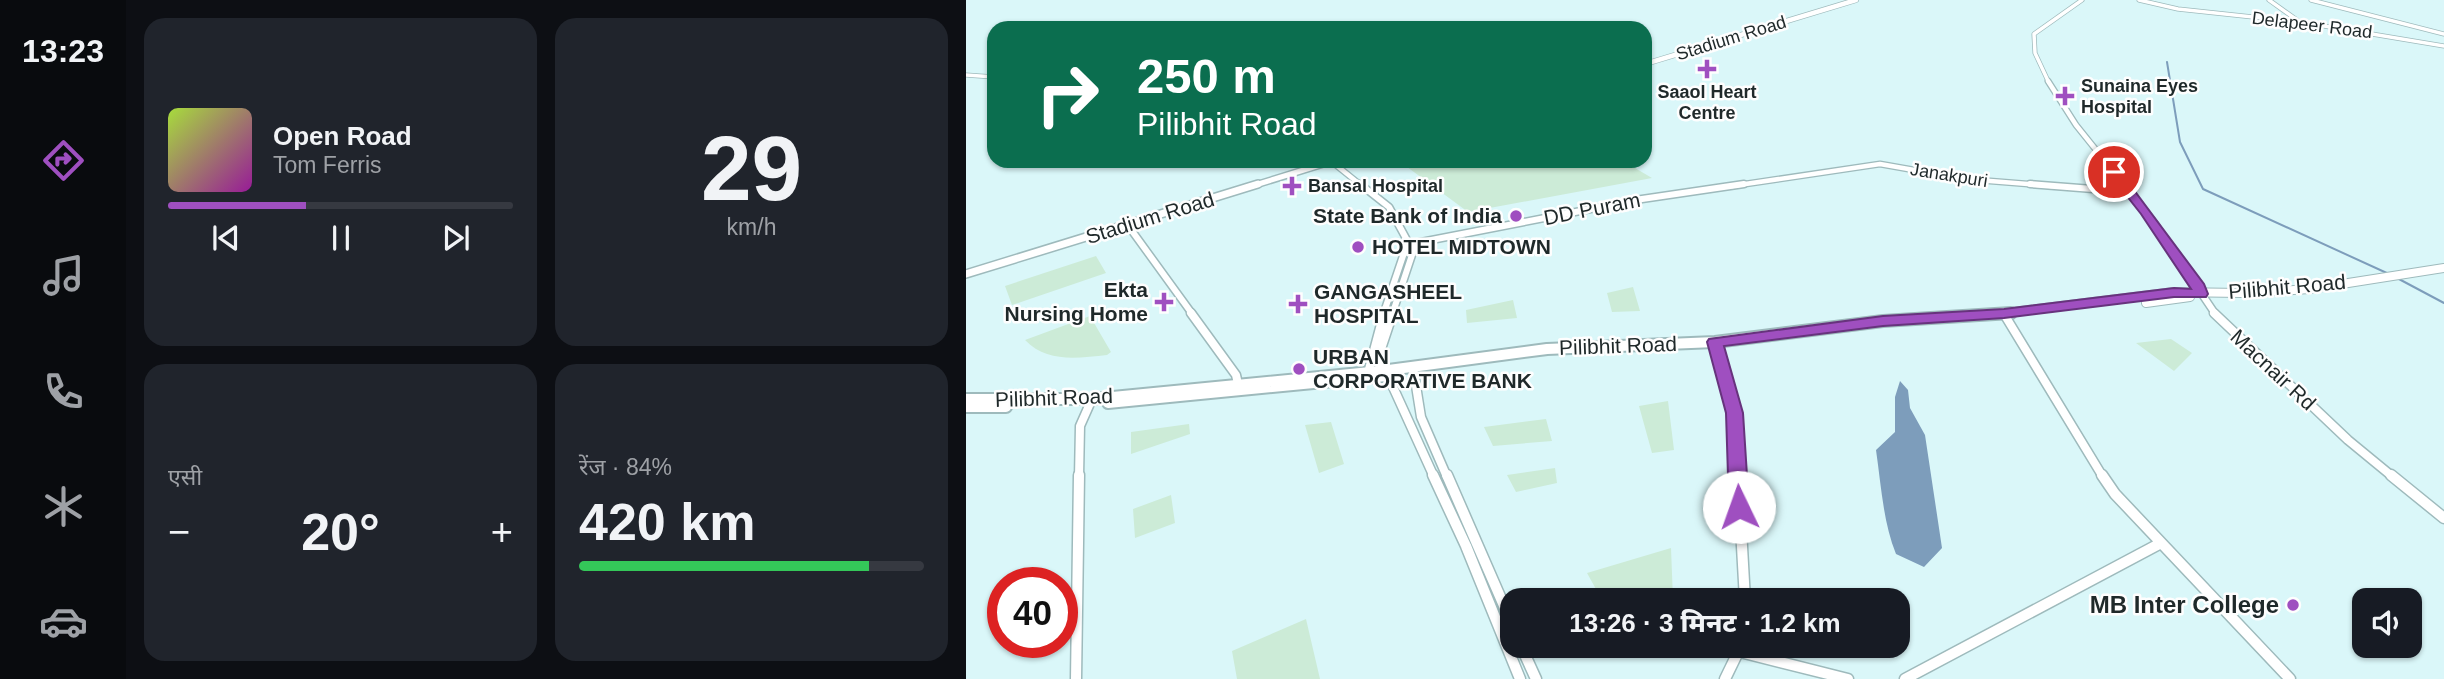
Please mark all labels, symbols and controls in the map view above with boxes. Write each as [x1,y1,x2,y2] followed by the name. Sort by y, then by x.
[2251,8,2373,42] street label: Delapeer Road
[1674,12,1788,64] street label: Stadium Road
[22,33,104,69] text: 13:23
[1022,49,1113,140] icon: right
[1137,49,1276,103] text: 250 m
[1697,59,1717,79] marker: Saaol Heart Centre
[2081,76,2198,117] place label: Sunaina Eyes Hospital
[1657,82,1757,123] place label: Saaol Heart Centre
[2055,86,2075,106] marker: Sunaina Eyes Hospital
[1137,106,1317,142] text: Pilibhit Road
[701,118,802,219] text: 29
[273,121,412,151] text: Open Road
[39,136,88,185] icon: directions
[2084,142,2144,202] pin
[273,152,382,178] text: Tom Ferris
[2095,153,2133,191] icon: arrive
[1909,159,1989,191] street label: Janakpuri
[1282,176,1302,196] marker: Bansal Hospital
[1308,176,1443,196] place label: Bansal Hospital
[1083,187,1217,248] street label: Stadium Road
[1542,188,1642,229] street label: DD Puram
[1313,204,1502,227] place label: State Bank of India
[1508,208,1524,224] marker: State Bank of India
[727,214,776,240] text: km/h
[207,219,245,257] icon: previous
[322,219,360,257] icon: pause
[437,219,475,257] icon: next
[1372,235,1551,258] place label: HOTEL MIDTOWN
[1350,239,1366,255] marker: HOTEL MIDTOWN
[39,251,88,300] icon: music
[2227,270,2347,303] street label: Pilibhit Road
[1004,278,1148,325] place label: Ekta Nursing Home
[1314,280,1462,327] place label: GANGASHEEL HOSPITAL
[1154,292,1174,312] marker: Ekta Nursing Home
[1288,294,1308,314] marker: GANGASHEEL HOSPITAL
[2226,325,2320,415] street label: Macnair Rd
[1559,332,1677,359] street label: Pilibhit Road
[1313,345,1532,392] place label: URBAN CORPORATIVE BANK
[1291,361,1307,377] marker: URBAN CORPORATIVE BANK
[39,367,88,416] icon: phone
[995,384,1113,411] street label: Pilibhit Road
[579,454,672,480] text: रेंज · 84%
[168,464,202,490] text: एसी
[1702,470,1776,544] position arrow
[39,482,88,531] icon: climate
[579,493,755,551] text: 420 km
[301,503,380,561] text: 20°
[168,511,190,553] text: −
[491,511,513,553] text: +
[987,567,1078,658] speed limit sign: 40
[2352,588,2422,658] map controls
[2352,588,2422,658] button: sound
[2090,591,2279,618] place label: MB Inter College
[39,597,88,646] icon: car
[2285,597,2301,613] marker: MB Inter College
[1569,608,1841,638] text: 13:26 · 3 मिनट · 1.2 km

